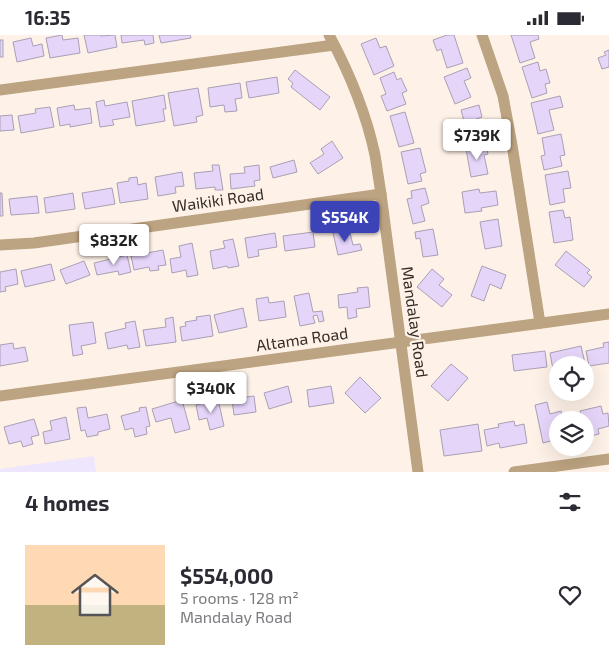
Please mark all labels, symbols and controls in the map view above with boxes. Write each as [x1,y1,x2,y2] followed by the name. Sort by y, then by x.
[25,6,71,29] text: 16:35
[442,119,512,161] pin: $739K
[454,125,500,144] text: $739K
[171,184,265,215] street label: Waikiki Road
[310,201,380,243] pin: $554K
[321,207,369,226] text: $554K
[79,223,149,266] pin: $832K
[90,230,138,249] text: $832K
[398,265,433,379] street label: Mandalay Road
[255,323,349,354] street label: Altama Road
[549,356,594,456] map controls
[549,356,594,401] button: locate
[176,371,246,414] pin: $340K
[187,378,235,397] text: $340K
[549,411,594,456] button: layers
[556,488,584,516] icon: filters
[25,490,109,515] text: 4 homes
[180,563,274,588] text: $554,000
[65,565,125,625] icon: home
[556,581,584,609] icon: heart
[180,588,299,607] text: 5 rooms · 128 m²
[180,607,292,626] text: Mandalay Road

